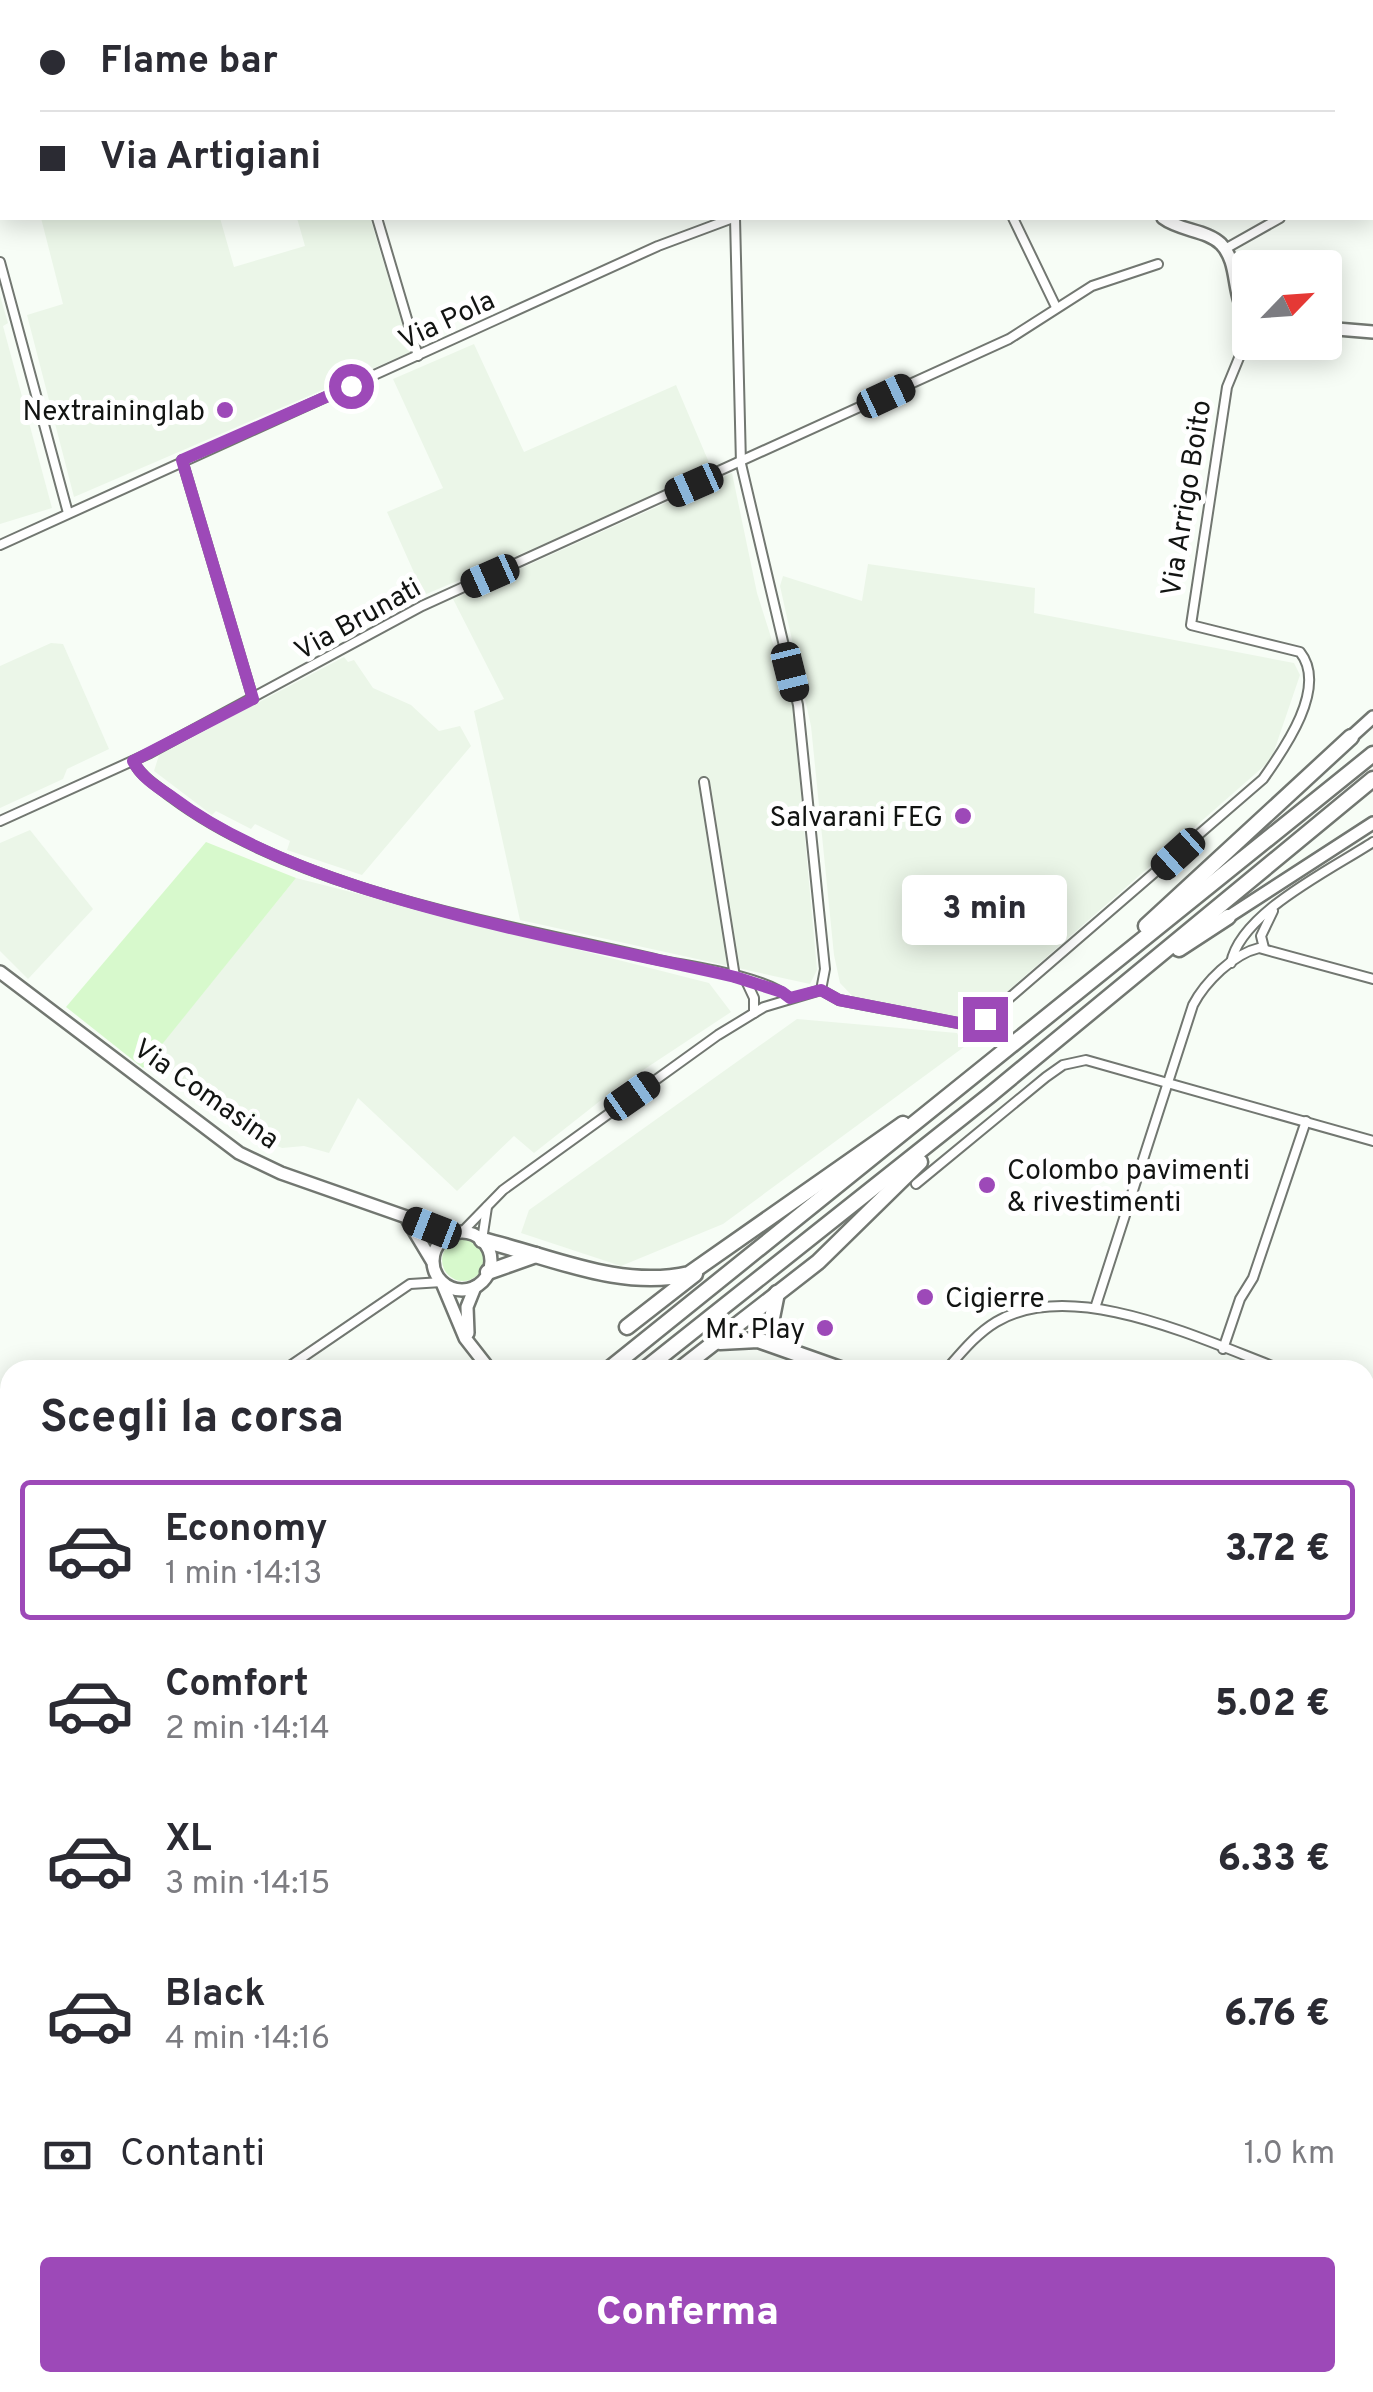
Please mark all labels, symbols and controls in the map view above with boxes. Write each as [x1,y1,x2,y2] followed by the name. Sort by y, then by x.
[100,38,278,87] text: Flame bar
[100,134,321,183] text: Via Artigiani
[1232,250,1342,360] north arrow
[1232,250,1342,360] map controls
[393,284,501,360] street label: Via Pola
[329,364,374,409] route start
[852,370,920,422] car
[22,395,205,431] place label: Nextraininglab
[1155,398,1221,599] street label: Via Arrigo Boito
[214,399,236,421] marker: Nextraininglab
[660,459,728,511] car
[456,550,524,602] car
[289,571,428,670] street label: Via Brunati
[768,639,812,705] car
[769,801,943,837] place label: Salvarani FEG
[952,805,974,827] marker: Salvarani FEG
[1146,823,1210,885] car
[902,874,1068,944] callout: 3 min
[942,890,1027,930] text: 3 min
[963,997,1008,1042] route end
[125,1032,285,1159] street label: Via Comasina
[599,1067,665,1125] car
[1007,1154,1250,1222] place label: Colombo pavimenti & rivestimenti
[976,1174,998,1196] marker: Colombo pavimenti & rivestimenti
[399,1203,465,1253] car
[945,1282,1044,1318] place label: Cigierre
[914,1286,936,1308] marker: Cigierre
[705,1313,805,1349] place label: Mr. Play
[814,1317,836,1339] marker: Mr. Play
[40,1391,344,1448] text: Scegli la corsa
[45,1505,135,1595] icon: car
[165,1506,327,1555] text: Economy
[1225,1526,1330,1575] text: 3.72 €
[165,1555,322,1595] text: 1 min · 14:13
[45,1660,135,1750] icon: car
[165,1661,309,1710] text: Comfort
[1215,1681,1330,1730] text: 5.02 €
[165,1710,330,1750] text: 2 min · 14:14
[45,1815,135,1905] icon: car
[165,1816,212,1865] text: XL
[1217,1836,1330,1885] text: 6.33 €
[165,1865,330,1905] text: 3 min · 14:15
[45,1970,135,2060] icon: car
[165,1971,265,2020] text: Black
[1224,1991,1330,2040] text: 6.76 €
[165,2020,330,2060] text: 4 min · 14:16
[40,2128,95,2183] icon: cash
[120,2131,265,2180] text: Contanti
[1244,2135,1335,2175] text: 1.0 km
[40,2257,1335,2372] button: Conferma

